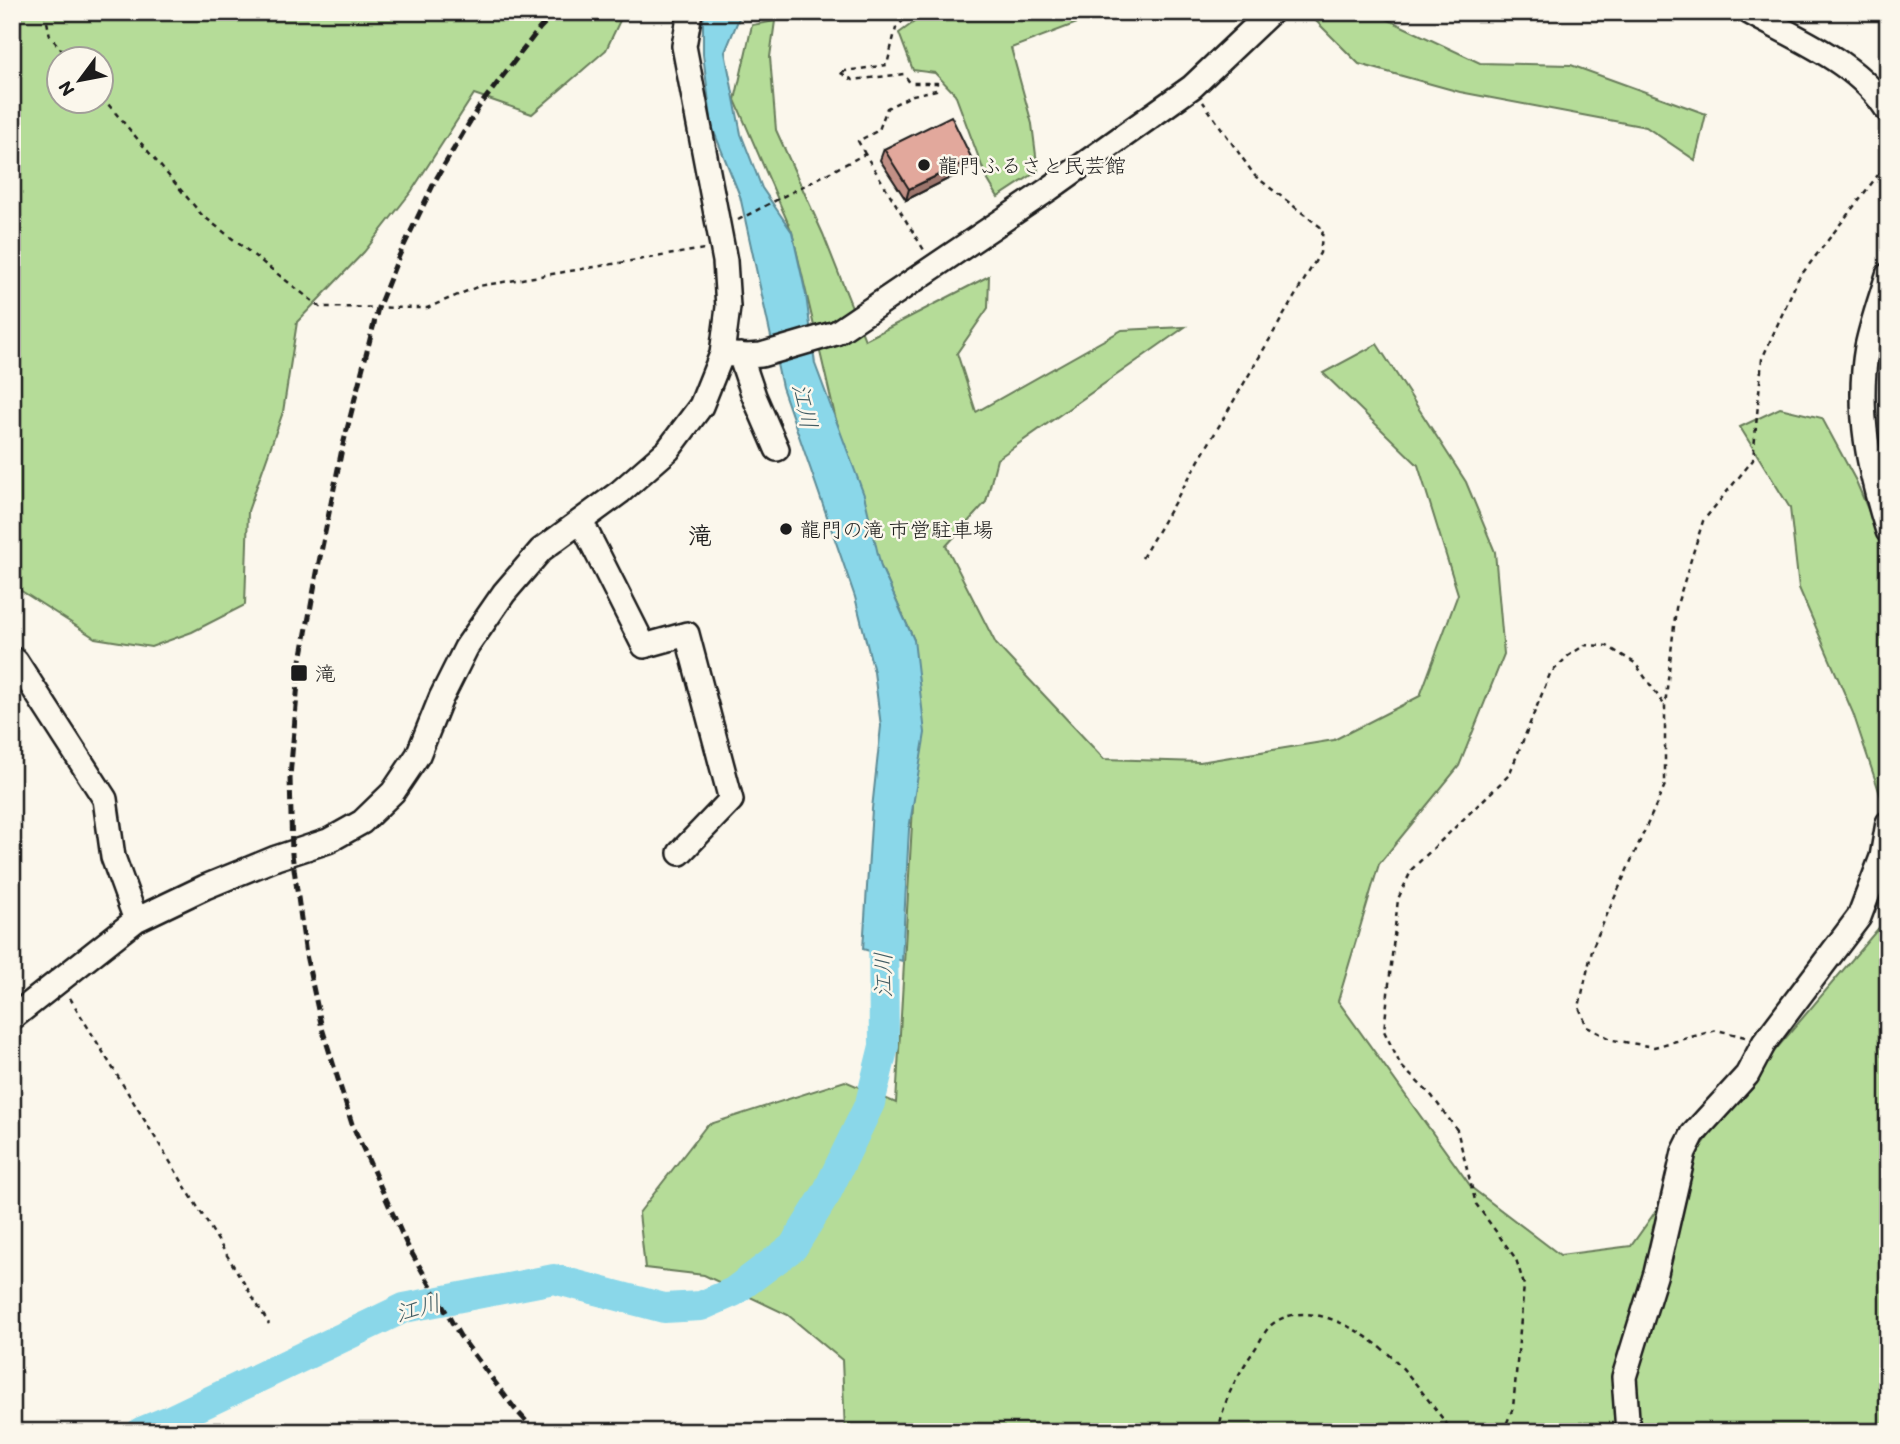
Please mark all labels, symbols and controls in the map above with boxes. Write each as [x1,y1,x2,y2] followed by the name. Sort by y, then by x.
[46,46,116,116] north arrow
[53,77,79,100] text: N
[938,153,1126,178] place label: 龍門ふるさと民芸館
[916,157,932,173] marker: 龍門ふるさと民芸館
[787,381,823,431] water label: 江川
[800,517,994,542] place label: 龍門の滝 市営駐車場
[688,521,712,550] district label: 滝
[778,521,794,537] marker: 龍門の滝 市営駐車場
[315,661,336,686] place label: 滝
[289,663,309,683] marker: 滝
[869,952,897,998] water label: 江川
[392,1289,444,1327] water label: 江川

